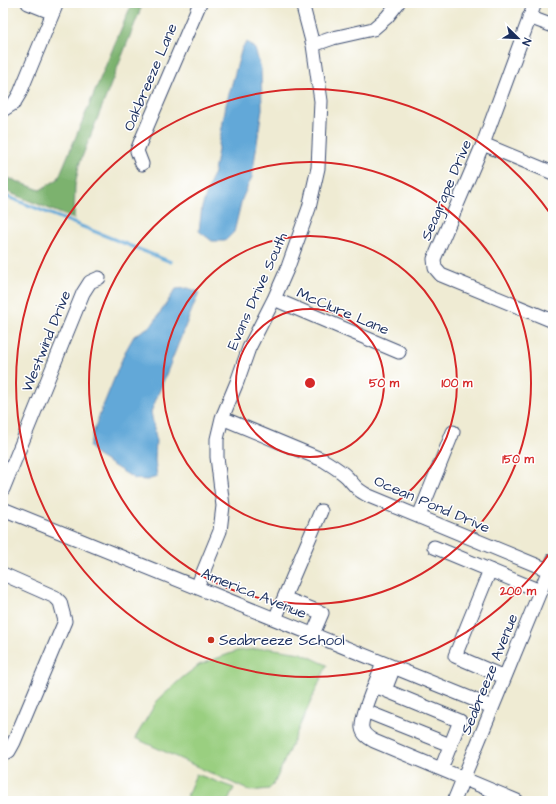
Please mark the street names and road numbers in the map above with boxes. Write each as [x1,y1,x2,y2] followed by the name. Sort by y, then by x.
[118,20,183,134] street label: Oakbreeze Lane
[416,137,478,244] street label: Seagrape Drive
[222,229,293,353] street label: Evans Drive South
[293,283,392,340] street label: McClure Lane
[17,287,76,395] street label: Westwind Drive
[371,471,493,538] street label: Ocean Pond Drive
[198,563,310,624] street label: America Avenue
[456,611,523,738] street label: Seabreeze Avenue

